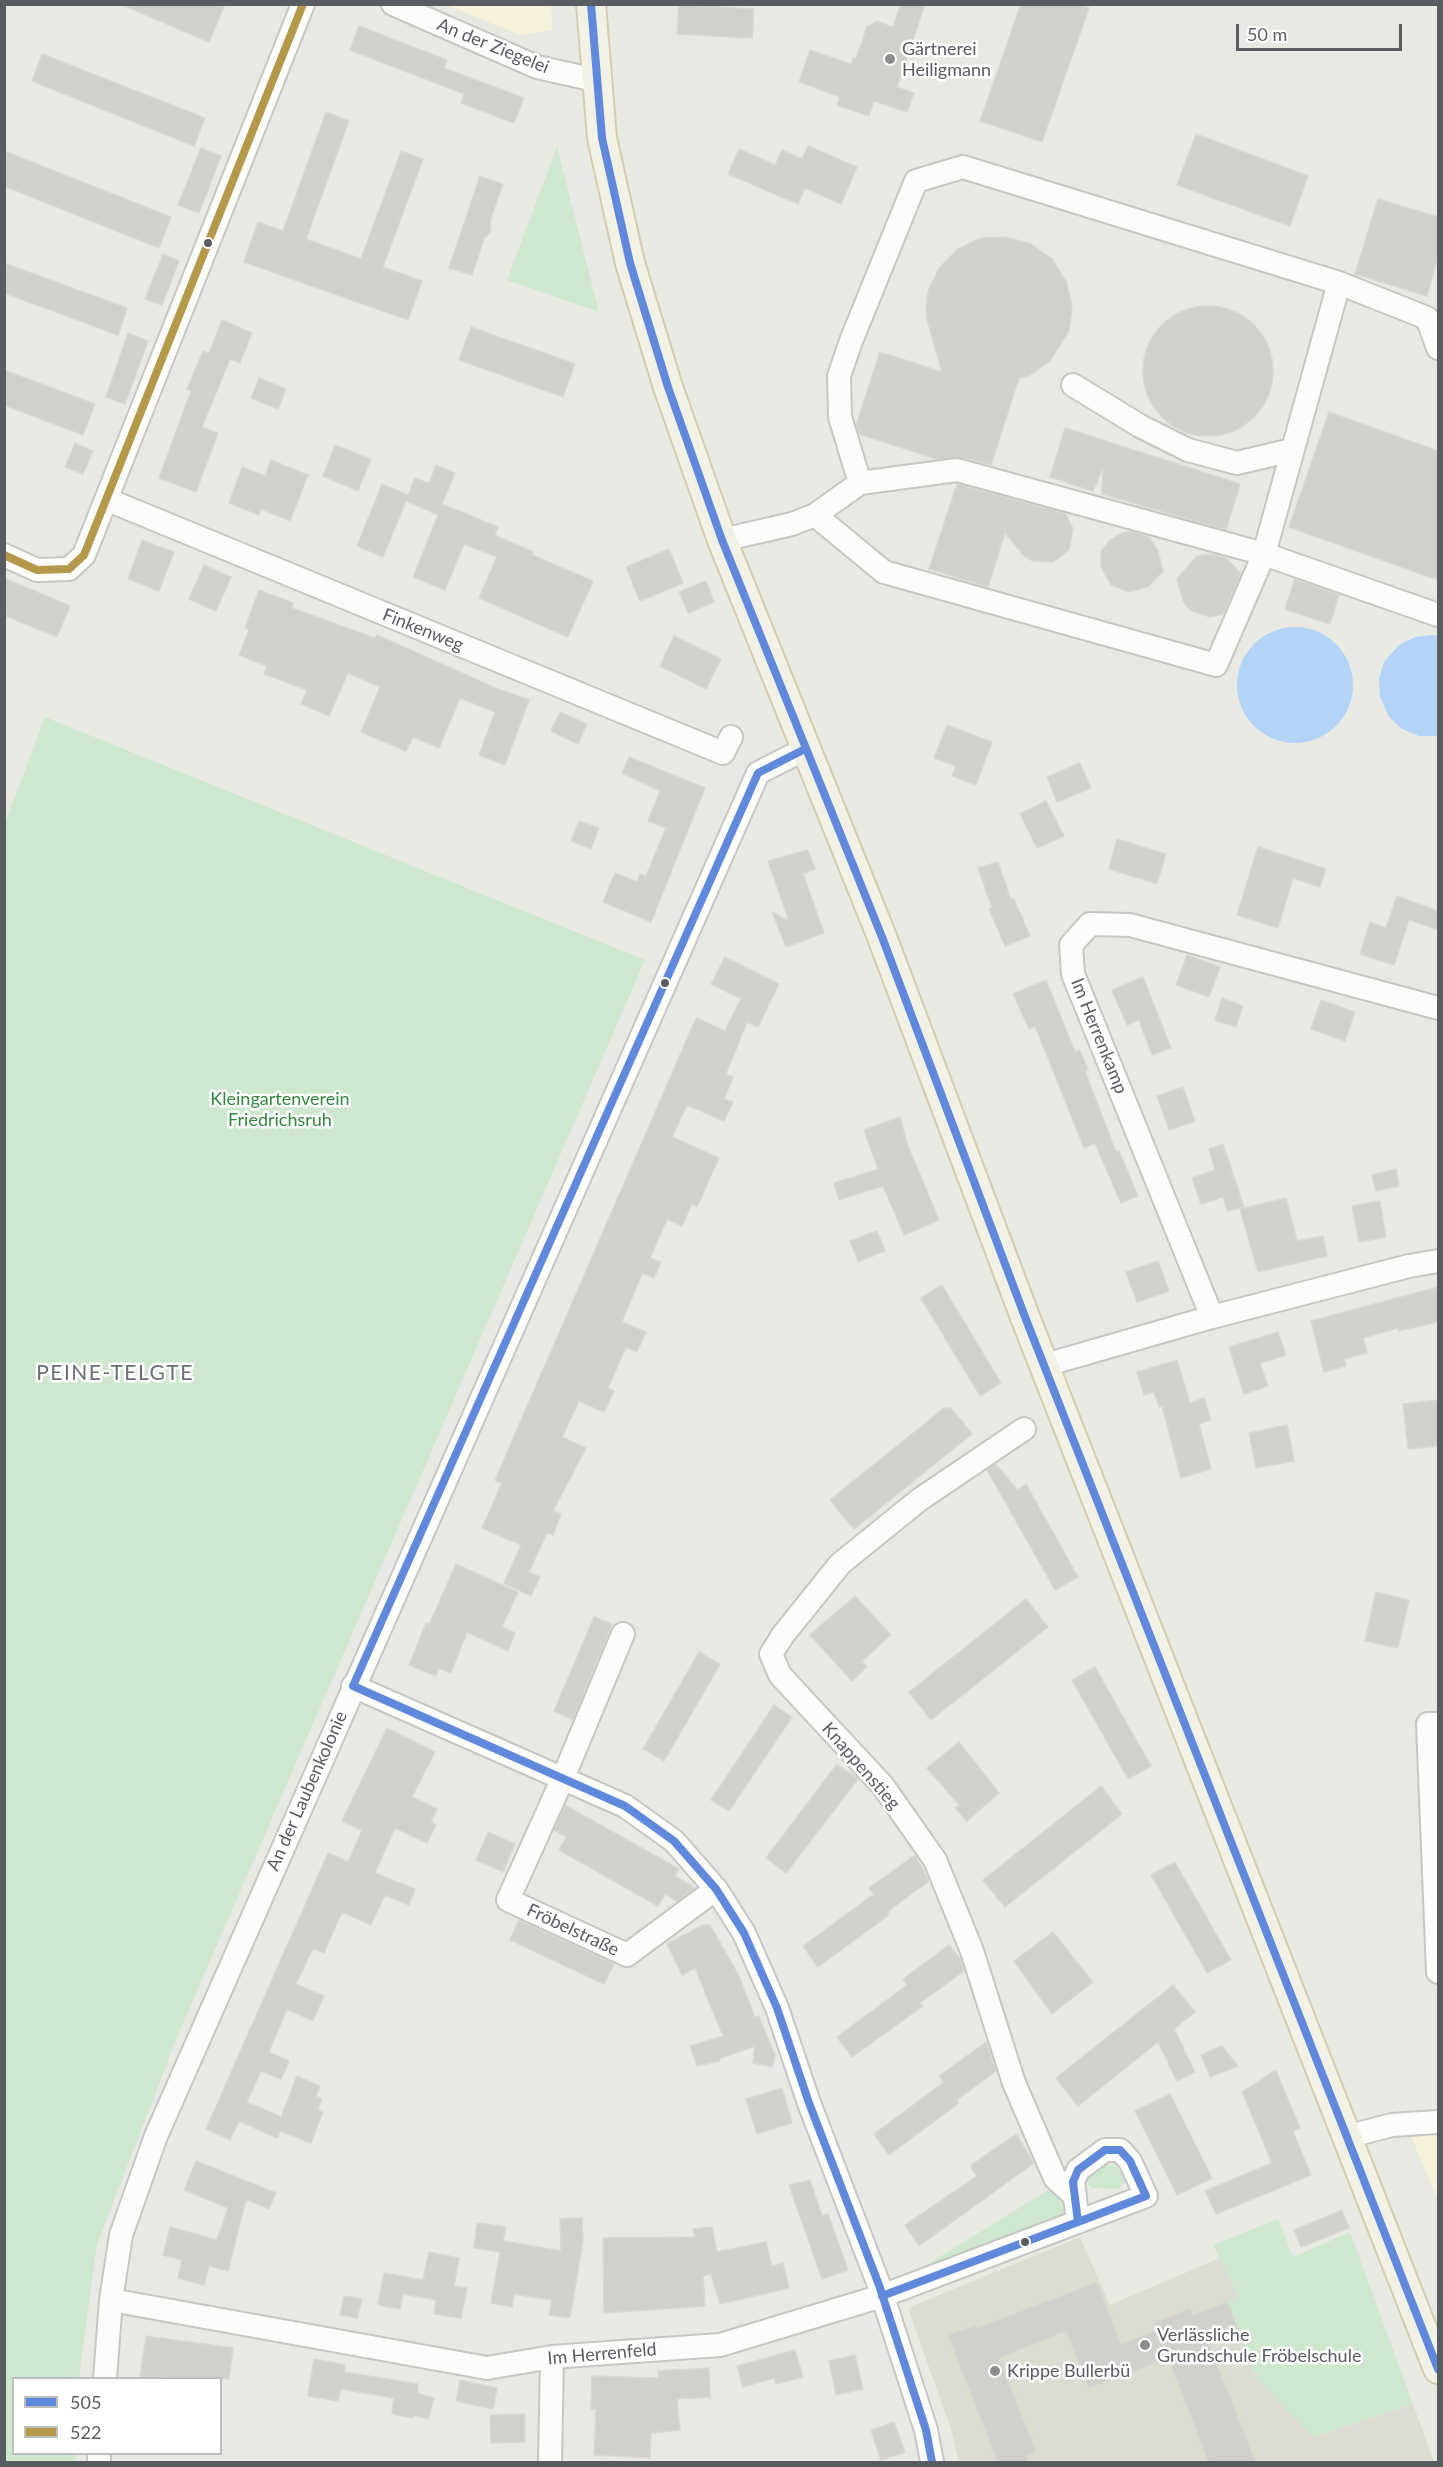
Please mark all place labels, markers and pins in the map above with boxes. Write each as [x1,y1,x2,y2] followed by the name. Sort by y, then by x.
[902,38,991,80] place label: Gärtnerei Heiligmann
[883,52,897,66] marker: Gärtnerei Heiligmann
[202,237,214,249] unlabelled marker
[659,977,671,989] unlabelled marker
[1019,2236,1031,2248] unlabelled marker
[1157,2324,1361,2366] place label: Verlässliche Grundschule Fröbelschule
[1138,2338,1152,2352] marker: Verlässliche Grundschule Fröbelschule
[1007,2360,1130,2382] place label: Krippe Bullerbü
[988,2364,1002,2378] marker: Krippe Bullerbü

